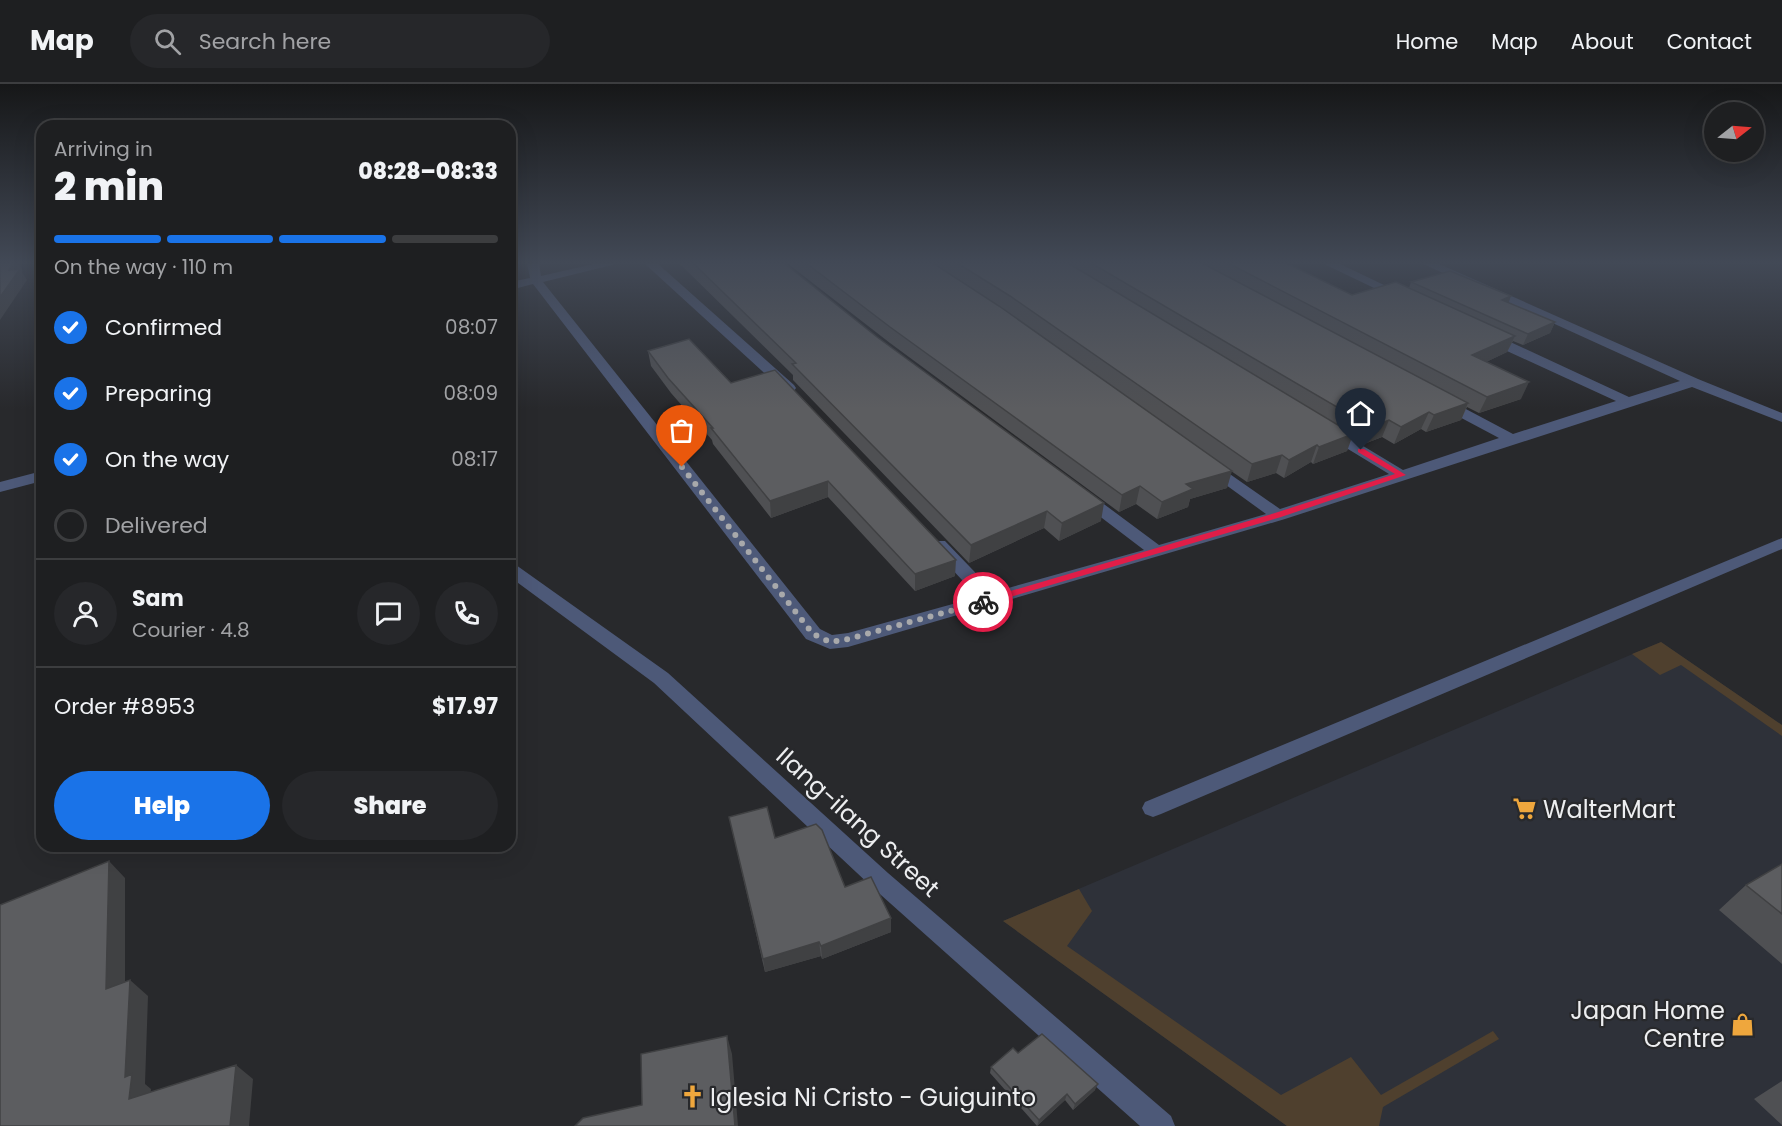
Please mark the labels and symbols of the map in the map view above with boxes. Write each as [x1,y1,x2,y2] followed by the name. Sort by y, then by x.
[1704,102,1764,162] north arrow
[1335,388,1386,450] pin
[656,405,707,467] pin
[953,572,1013,632] courier
[769,740,947,904] street label: Ilang-ilang Street
[1543,793,1676,826] place label: WalterMart
[1512,796,1538,822] supermarket icon: WalterMart
[1570,994,1725,1055] place label: Japan Home Centre
[1730,1011,1756,1037] shop icon: Japan Home Centre
[710,1081,1036,1114] place label: Iglesia Ni Cristo - Guiguinto
[679,1084,705,1110] church icon: Iglesia Ni Cristo - Guiguinto

